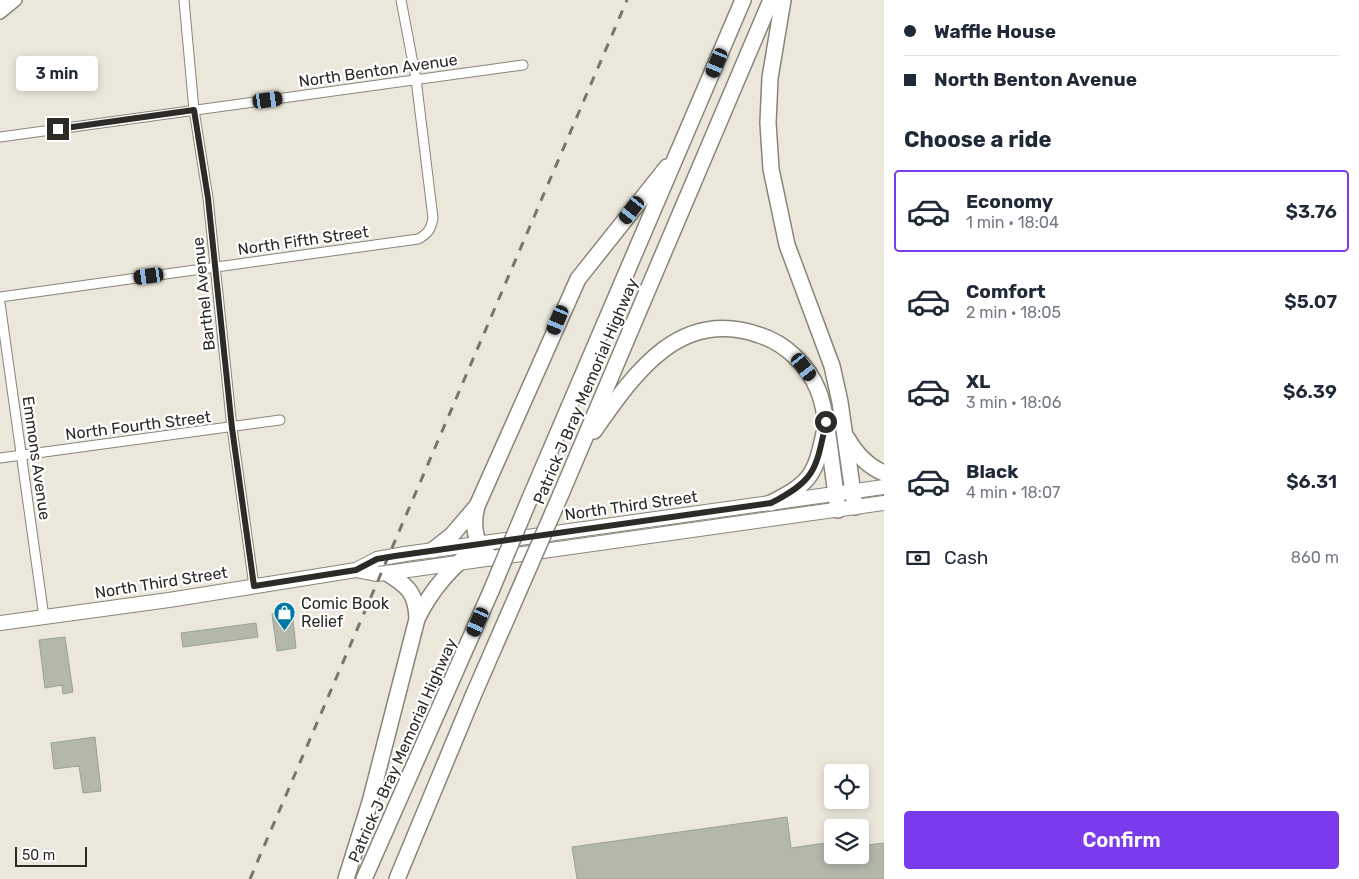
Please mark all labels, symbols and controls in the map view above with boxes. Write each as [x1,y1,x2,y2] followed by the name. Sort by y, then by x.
[934,20,1056,43] text: Waffle House
[704,46,729,80] car
[297,50,459,91] street label: North Benton Avenue
[17,56,99,92] callout: 3 min
[36,64,78,83] text: 3 min
[934,68,1137,91] text: North Benton Avenue
[252,90,283,110] car
[47,118,69,140] route end
[904,126,1051,153] text: Choose a ride
[906,189,951,234] icon: car
[966,190,1053,213] text: Economy
[616,194,647,226] car
[1285,200,1337,223] text: $3.76
[966,213,1059,232] text: 1 min · 18:04
[236,222,370,259] street label: North Fifth Street
[188,236,219,352] street label: Barthel Avenue
[133,266,164,286] car
[529,275,642,507] street label: Patrick J Bray Memorial Highway
[906,279,951,324] icon: car
[966,280,1046,303] text: Comfort
[1284,290,1337,313] text: $5.07
[545,303,570,337] car
[966,303,1061,322] text: 2 min · 18:05
[788,351,819,383] car
[906,369,951,414] icon: car
[966,370,990,393] text: XL
[1283,380,1337,403] text: $6.39
[966,393,1061,412] text: 3 min · 18:06
[18,395,55,521] street label: Emmons Avenue
[64,407,212,444] street label: North Fourth Street
[815,411,837,433] route start
[906,459,951,504] icon: car
[966,460,1018,483] text: Black
[1286,470,1337,493] text: $6.31
[966,483,1060,502] text: 4 min · 18:07
[563,487,699,524] street label: North Third Street
[904,544,932,572] icon: cash
[944,546,988,569] text: Cash
[1291,548,1339,567] text: 860 m
[93,563,229,602] street label: North Third Street
[301,594,390,631] place label: Comic Book Relief
[273,600,297,631] shop icon: Comic Book Relief
[465,605,490,639] car
[344,635,461,865] street label: Patrick J Bray Memorial Highway
[824,764,869,864] map controls
[824,764,869,809] button: locate
[904,811,1339,869] button: Confirm
[824,819,869,864] button: layers
[15,844,88,867] scale bar
[22,847,55,864] text: 50 m

